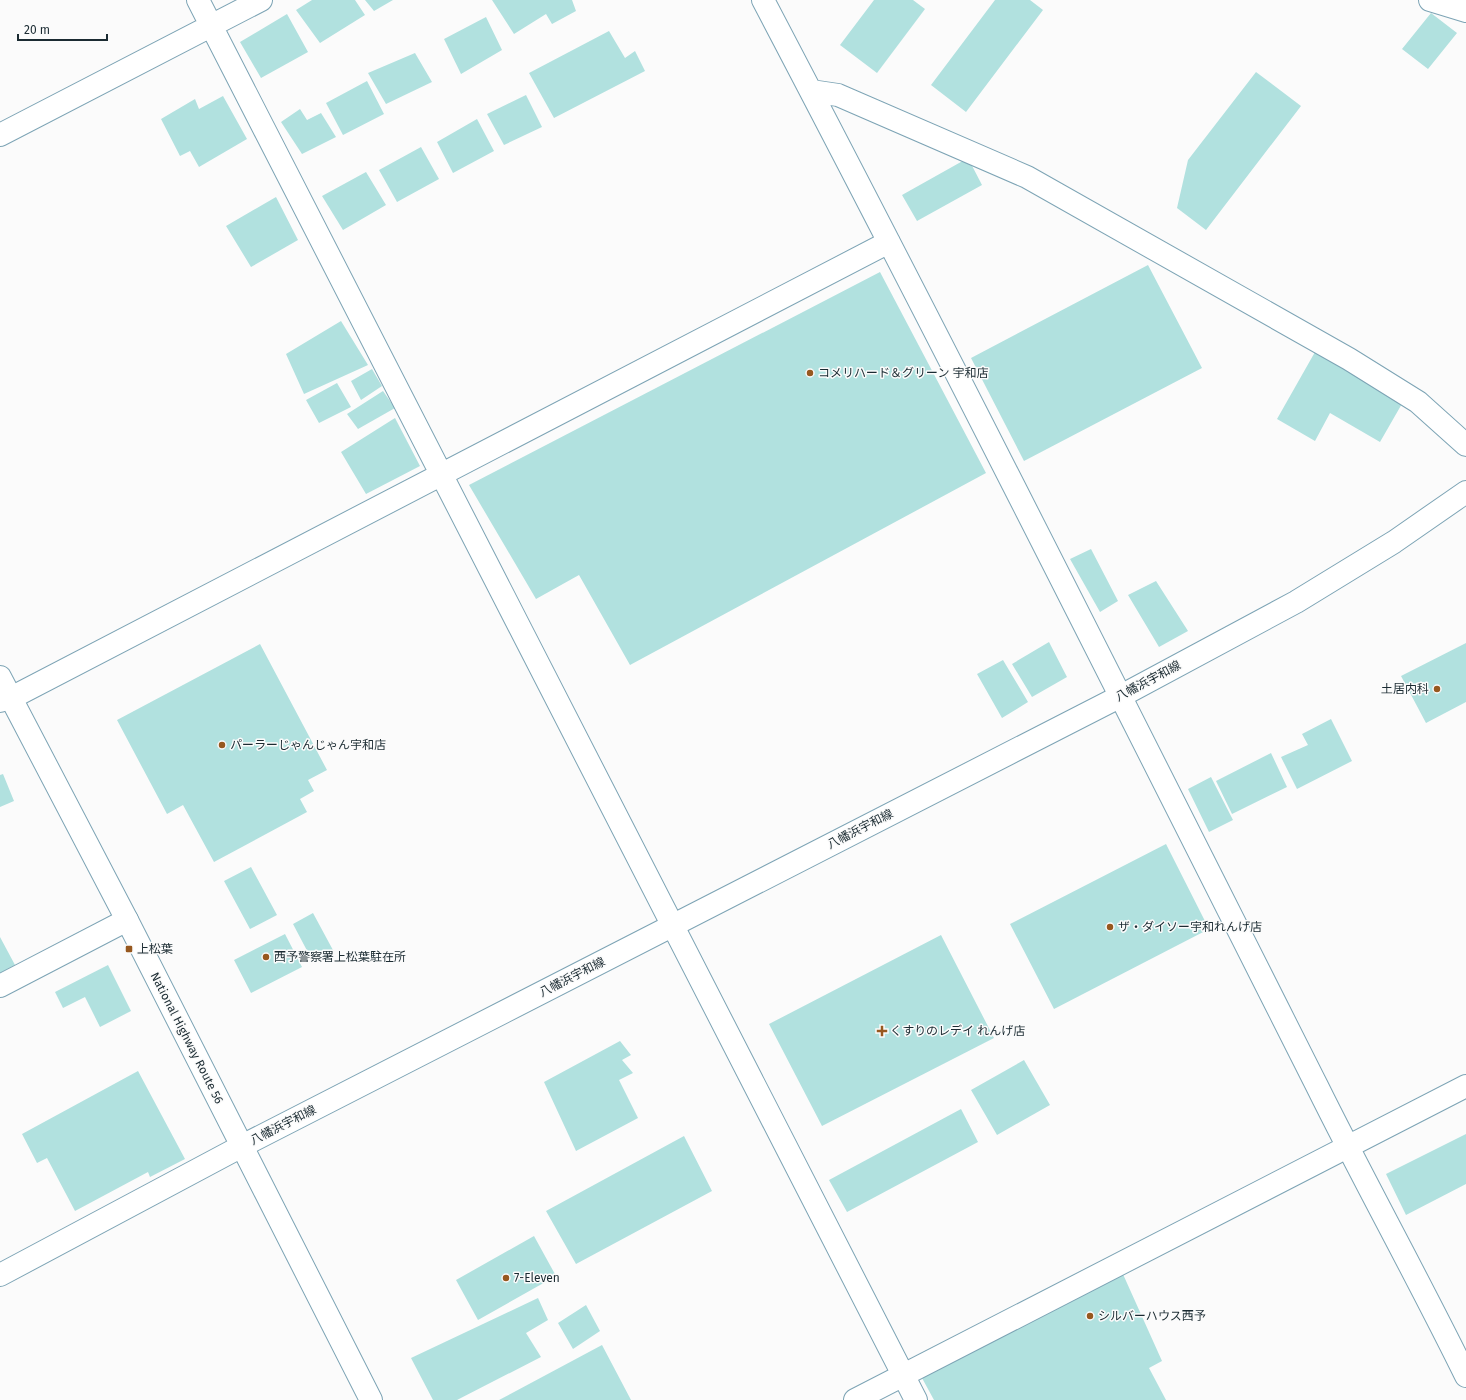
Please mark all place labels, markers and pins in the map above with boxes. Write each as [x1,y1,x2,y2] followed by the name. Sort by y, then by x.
[818,366,989,380] place label: コメリハード＆グリーン 宇和店
[805,368,815,378] marker: コメリハード＆グリーン 宇和店
[1381,682,1429,696] place label: 土居内科
[1432,684,1442,694] marker: 土居内科
[230,738,386,752] place label: パーラーじゃんじゃん宇和店
[217,740,227,750] marker: パーラーじゃんじゃん宇和店
[1118,920,1262,934] place label: ザ・ダイソー宇和れんげ店
[1105,922,1115,932] marker: ザ・ダイソー宇和れんげ店
[137,942,173,956] place label: 上松葉
[124,944,134,954] marker: 上松葉
[274,950,406,964] place label: 西予警察署上松葉駐在所
[261,952,271,962] marker: 西予警察署上松葉駐在所
[890,1024,1025,1038] place label: くすりのレデイ れんげ店
[877,1026,887,1036] marker: くすりのレデイ れんげ店
[514,1271,560,1285] place label: 7-Eleven
[501,1273,511,1283] marker: 7-Eleven
[1098,1309,1206,1323] place label: シルバーハウス西予
[1085,1311,1095,1321] marker: シルバーハウス西予

